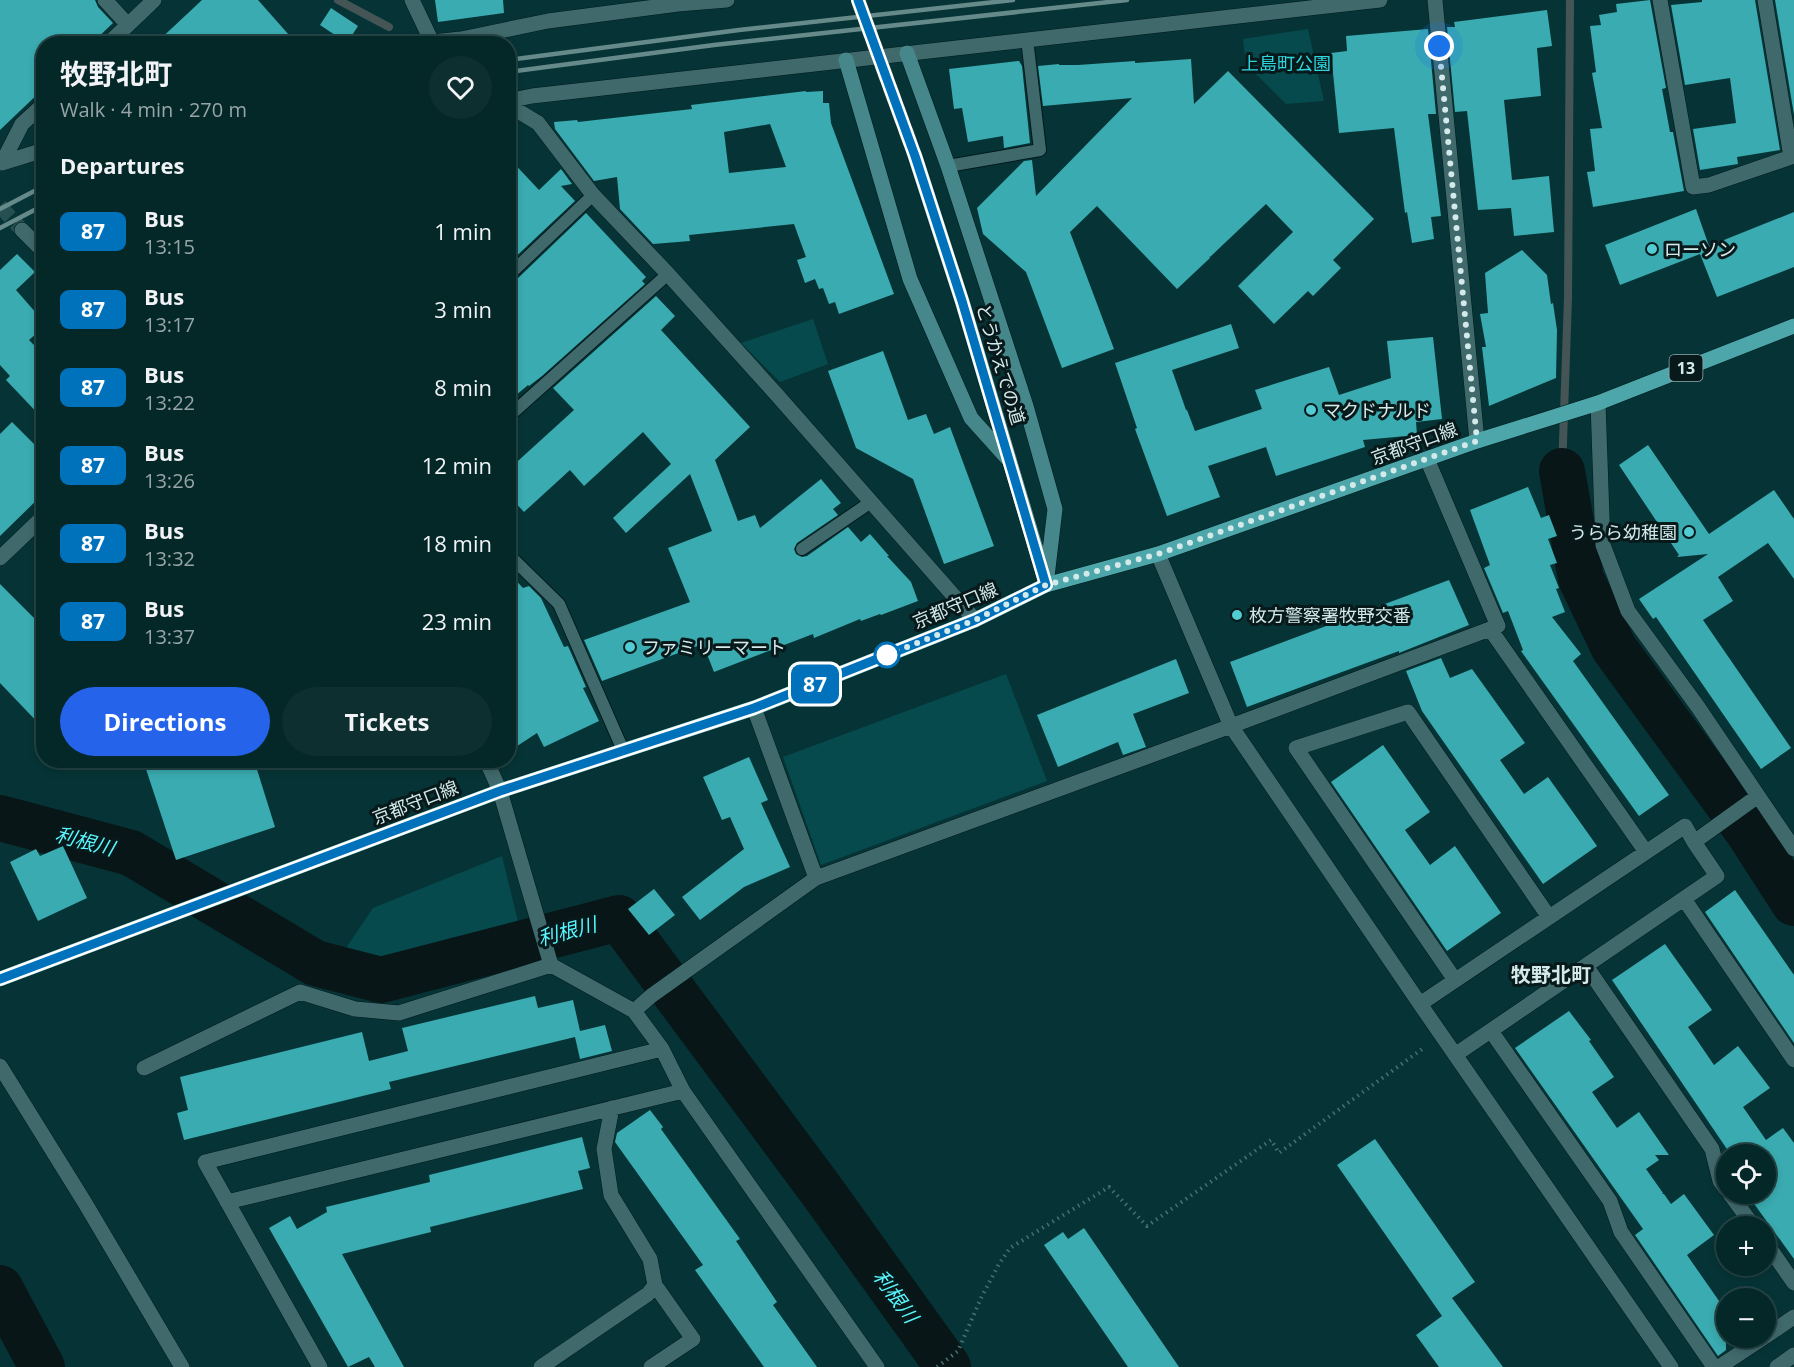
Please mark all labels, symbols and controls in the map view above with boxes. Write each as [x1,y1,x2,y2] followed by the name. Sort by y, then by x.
[1424,31,1454,61] your location
[1241,51,1331,75] park label: 上島町公園
[60,54,172,92] text: 牧野北町
[429,56,492,119] button: heart
[60,96,247,123] text: Walk · 4 min · 270 m
[60,150,184,180] text: Departures
[144,203,184,233] text: Bus
[434,216,492,246] text: 1 min
[81,217,105,245] text: 87
[144,233,195,260] text: 13:15
[1664,237,1736,261] place label: ローソン
[1645,242,1659,256] marker: ローソン
[144,281,184,311] text: Bus
[434,294,492,324] text: 3 min
[81,295,105,323] text: 87
[971,300,1031,428] street label: とうかえでの道
[144,311,195,338] text: 13:17
[1670,355,1702,381] road number: 13
[144,359,184,389] text: Bus
[434,372,492,402] text: 8 min
[81,373,105,401] text: 87
[144,389,195,416] text: 13:22
[1323,398,1431,422] place label: マクドナルド
[1304,403,1318,417] marker: マクドナルド
[1368,416,1460,470] street label: 京都守口線
[144,437,184,467] text: Bus
[422,450,492,480] text: 12 min
[81,451,105,479] text: 87
[144,467,195,494] text: 13:26
[144,515,184,545] text: Bus
[1569,520,1677,544] place label: うらら幼稚園
[1682,525,1696,539] marker: うらら幼稚園
[422,528,492,558] text: 18 min
[81,529,105,557] text: 87
[144,545,195,572] text: 13:32
[909,576,1001,634] street label: 京都守口線
[144,593,184,623] text: Bus
[1249,603,1411,627] place label: 枚方警察署牧野交番
[422,606,492,636] text: 23 min
[81,607,105,635] text: 87
[1230,608,1244,622] marker: 枚方警察署牧野交番
[144,623,195,650] text: 13:37
[642,635,786,659] place label: ファミリーマート
[623,640,637,654] marker: ファミリーマート
[874,642,900,668] unlabelled marker
[788,664,842,704] line badge: 87
[803,670,827,698] text: 87
[60,687,270,756] button: Directions
[282,687,492,756] button: Tickets
[369,775,461,829] street label: 京都守口線
[53,820,119,862] water label: 利根川
[535,910,601,952] water label: 利根川
[1511,961,1591,988] district label: 牧野北町
[1716,1144,1776,1348] map controls
[1716,1144,1776,1204] button: locate
[1716,1216,1776,1276] button: +
[867,1264,926,1330] water label: 利根川
[1716,1288,1776,1348] button: −

